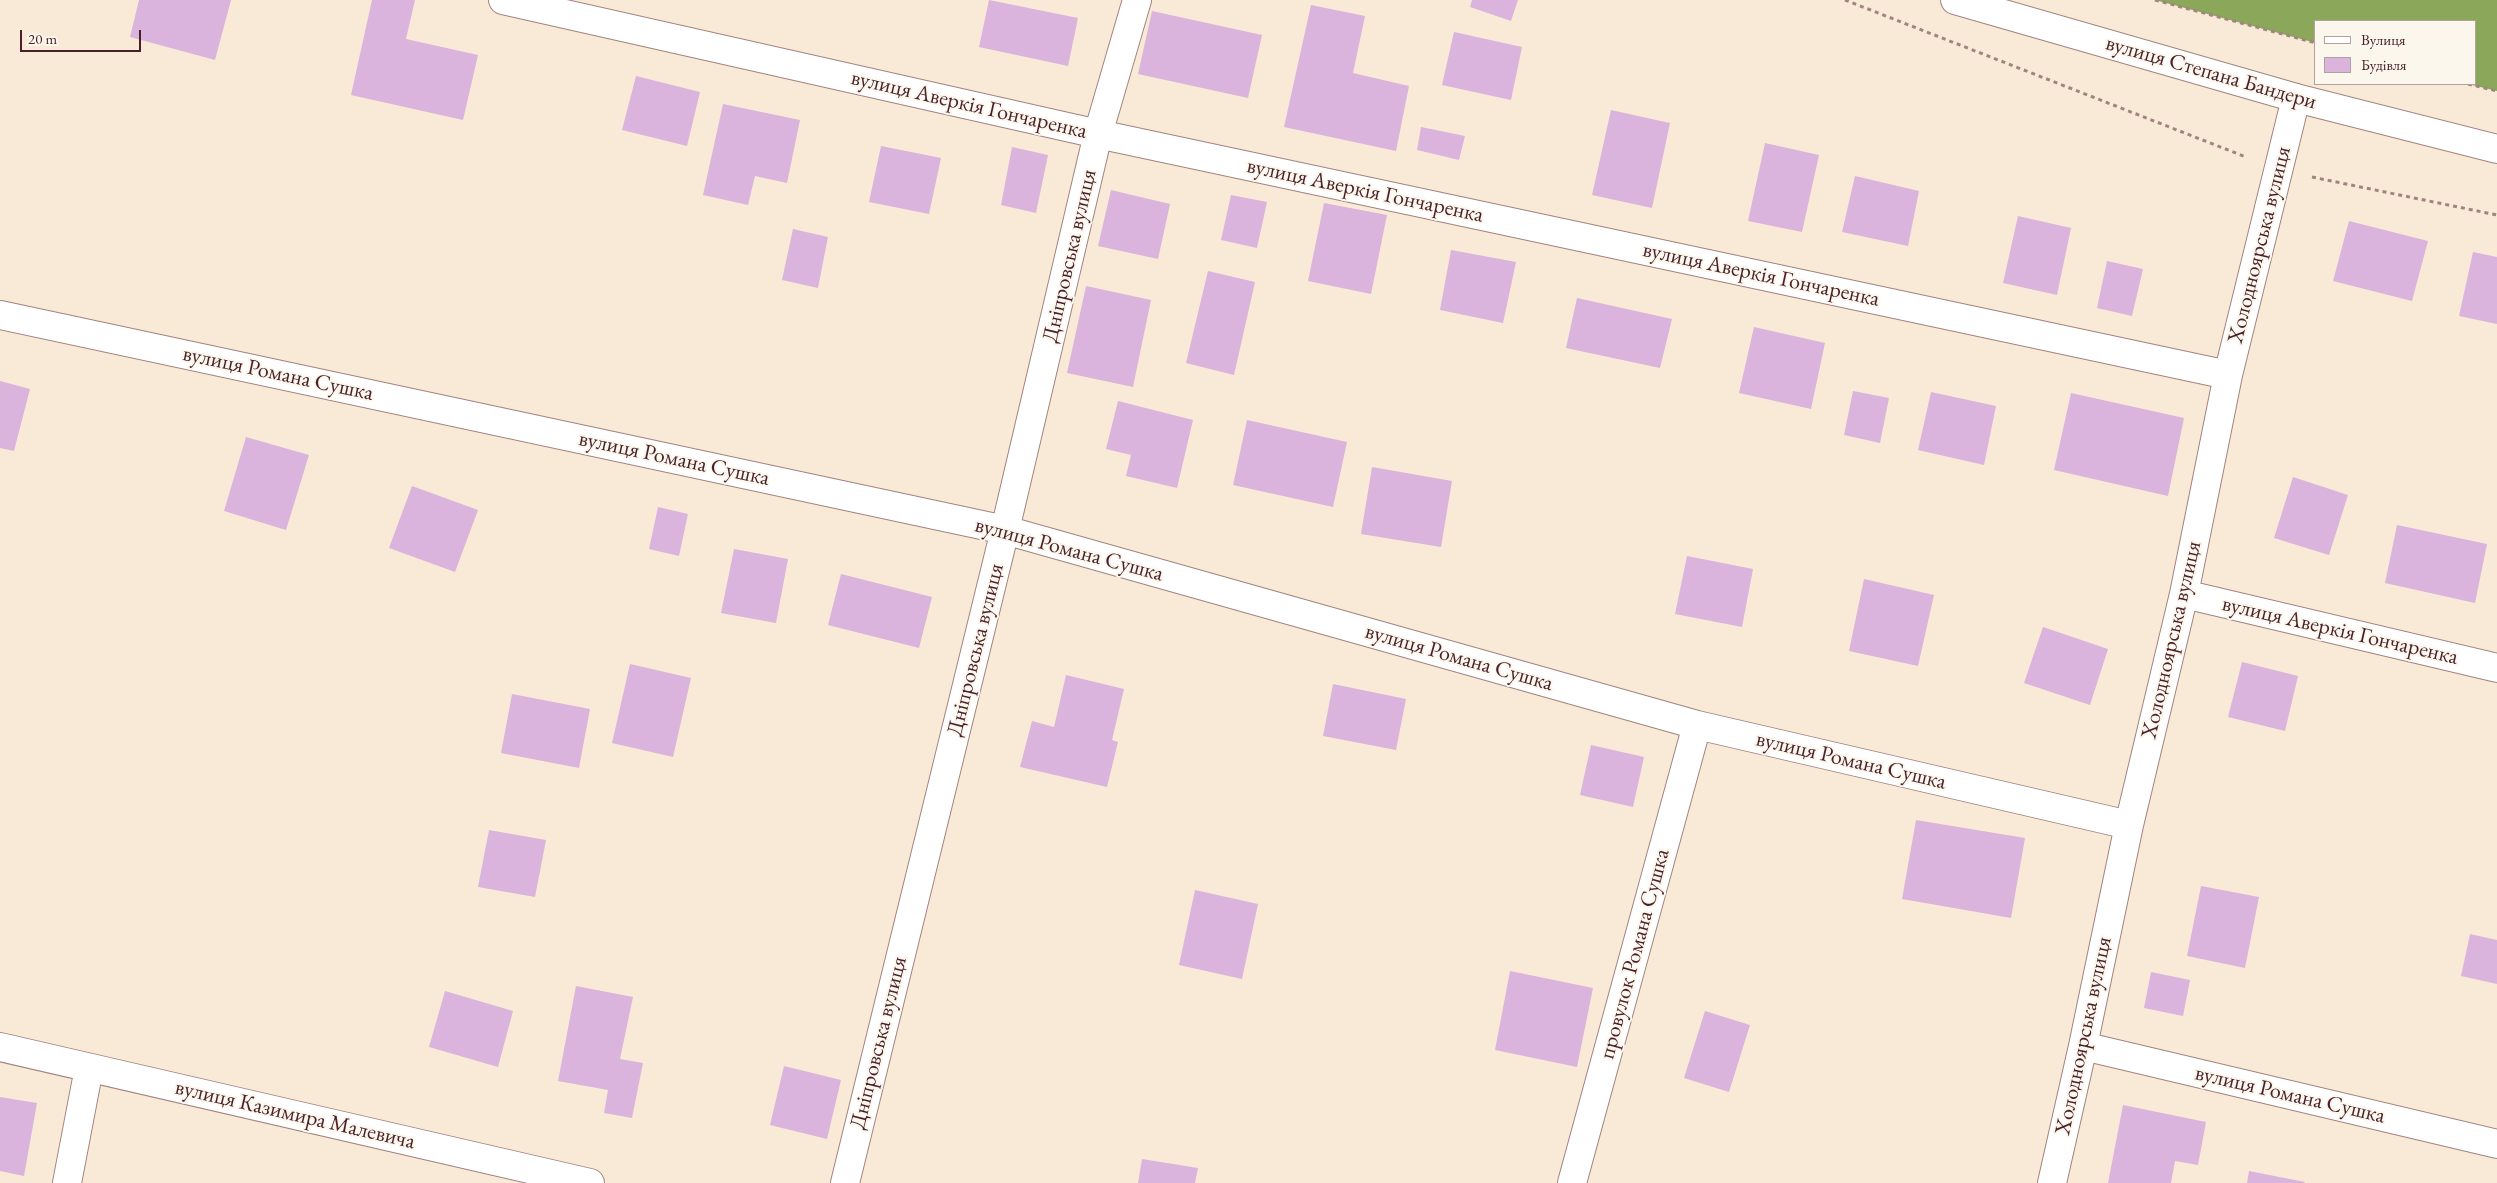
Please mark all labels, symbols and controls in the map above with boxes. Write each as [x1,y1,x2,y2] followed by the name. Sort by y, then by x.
[22,20,144,52] scale bar
[2314,20,2477,85] legend
[28,29,57,48] text: 20 m
[2102,30,2320,116] street label: вулиця Степана Бандери
[2361,30,2406,49] text: Вулиця
[2361,55,2407,74] text: Будівля
[848,65,1090,145] street label: вулиця Аверкія Гончаренка
[2223,144,2297,346] street label: Холодноярська вулиця
[1244,153,1486,229] street label: вулиця Аверкія Гончаренка
[1037,167,1103,345] street label: Дніпровська вулиця
[1640,237,1882,313] street label: вулиця Аверкія Гончаренка
[180,341,376,407] street label: вулиця Романа Сушка
[576,426,772,492] street label: вулиця Романа Сушка
[972,512,1166,588] street label: вулиця Романа Сушка
[2136,539,2208,741] street label: Холодноярська вулиця
[942,561,1010,739] street label: Дніпровська вулиця
[2219,591,2461,671] street label: вулиця Аверкія Гончаренка
[1362,619,1556,697] street label: вулиця Романа Сушка
[1753,726,1949,796] street label: вулиця Романа Сушка
[1594,846,1676,1062] street label: провулок Романа Сушка
[2050,934,2118,1138] street label: Холодноярська вулиця
[845,954,913,1132] street label: Дніпровська вулиця
[2192,1060,2388,1130] street label: вулиця Романа Сушка
[172,1075,418,1155] street label: вулиця Казимира Малевича

